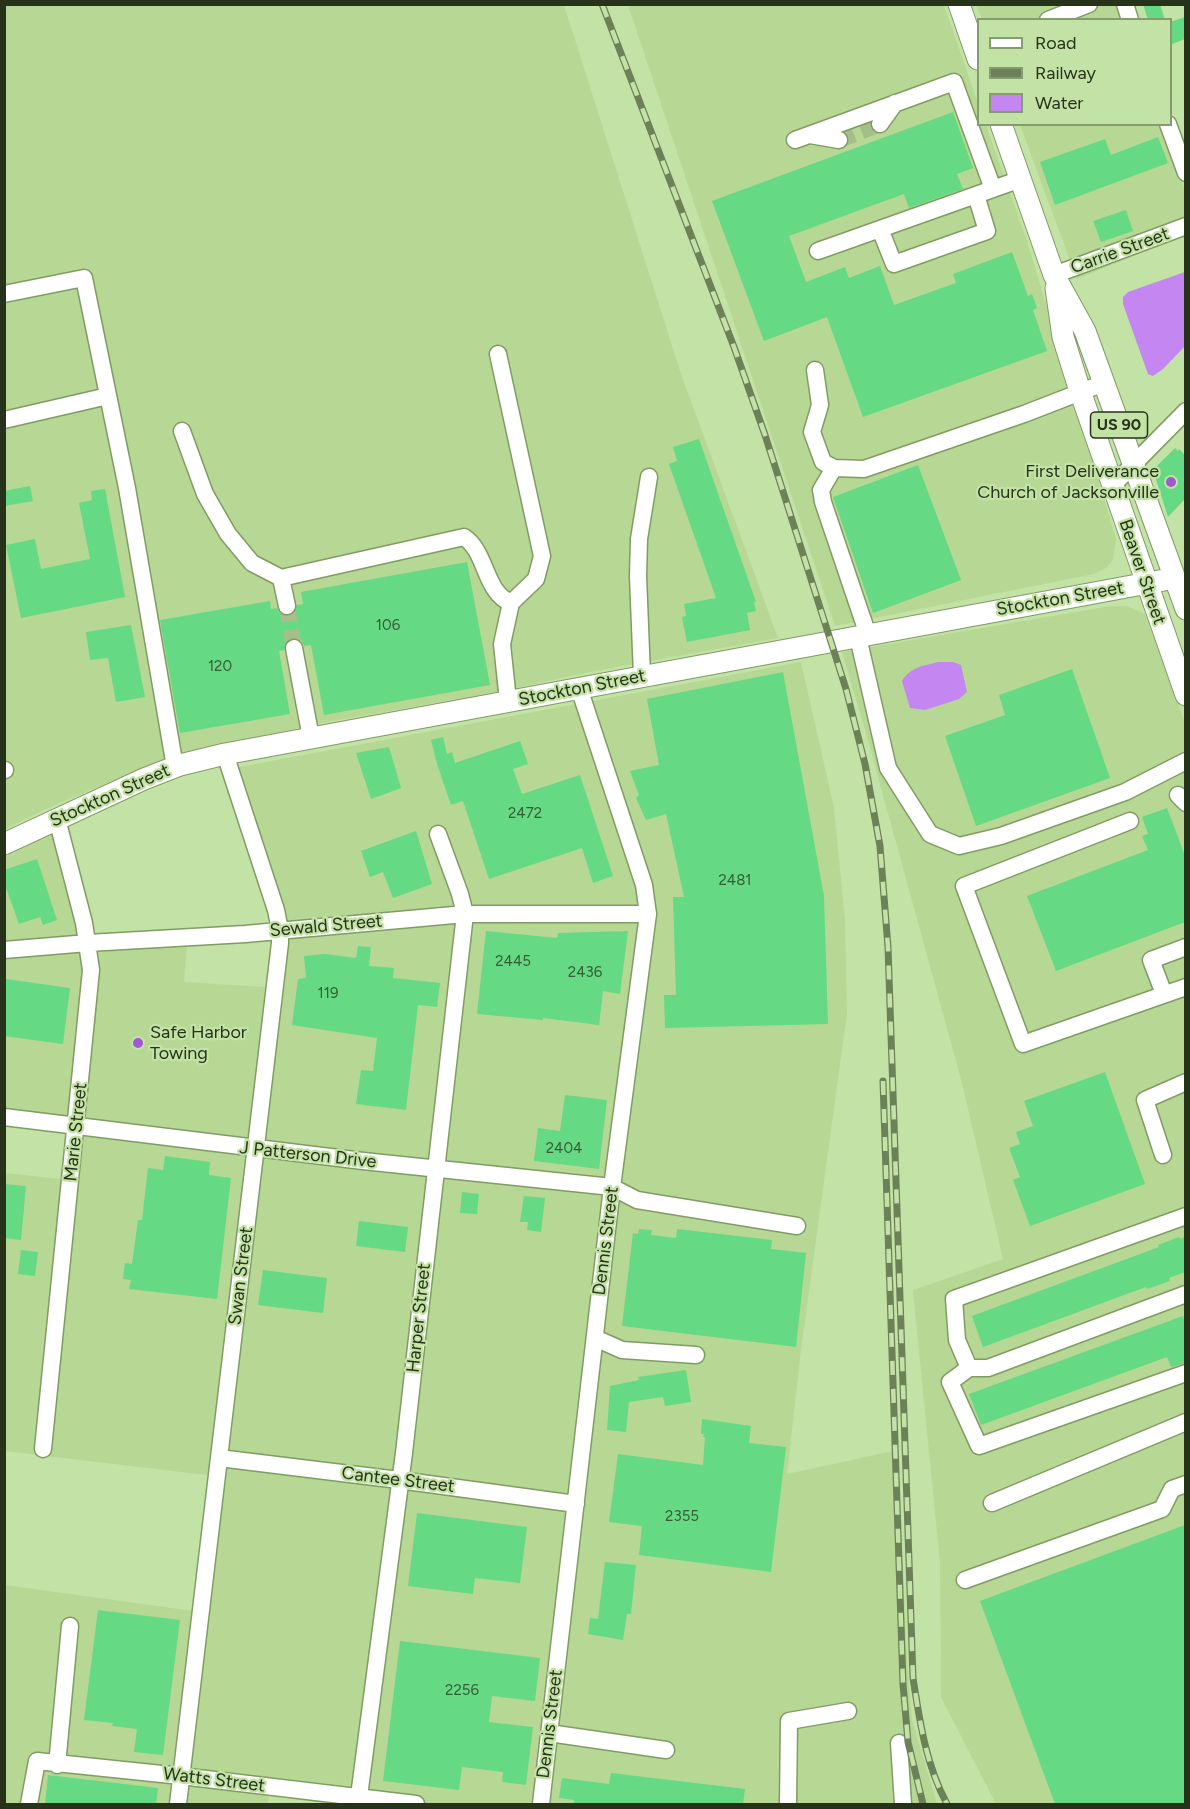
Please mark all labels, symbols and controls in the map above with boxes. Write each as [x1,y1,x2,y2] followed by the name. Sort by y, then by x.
[977,18,1172,126] legend
[1035,32,1076,54] text: Road
[1035,62,1096,84] text: Railway
[1035,92,1083,114] text: Water
[1068,223,1172,279] street label: Carrie Street
[1090,412,1148,438] road number: US 90
[977,461,1159,504] place label: First Deliverance Church of Jacksonville
[1164,475,1178,489] marker: First Deliverance Church of Jacksonville
[1114,517,1170,627] street label: Beaver Street
[995,577,1125,621] street label: Stockton Street
[376,617,400,635] house number: 106
[208,658,232,676] house number: 120
[517,665,647,711] street label: Stockton Street
[47,760,173,832] street label: Stockton Street
[508,805,542,823] house number: 2472
[718,872,752,890] house number: 2481
[269,910,383,942] street label: Sewald Street
[495,953,531,971] house number: 2445
[568,964,602,982] house number: 2436
[318,985,338,1003] house number: 119
[150,1022,247,1064] place label: Safe Harbor Towing
[131,1036,145,1050] marker: Safe Harbor Towing
[60,1081,92,1183] street label: Marie Street
[238,1137,378,1173] street label: J Patterson Drive
[546,1140,582,1158] house number: 2404
[589,1185,623,1297] street label: Dennis Street
[224,1226,258,1326] street label: Swan Street
[403,1262,435,1374] street label: Harper Street
[340,1462,456,1498] street label: Cantee Street
[665,1508,699,1526] house number: 2355
[533,1668,567,1780] street label: Dennis Street
[445,1682,479,1700] house number: 2256
[162,1763,266,1797] street label: Watts Street

